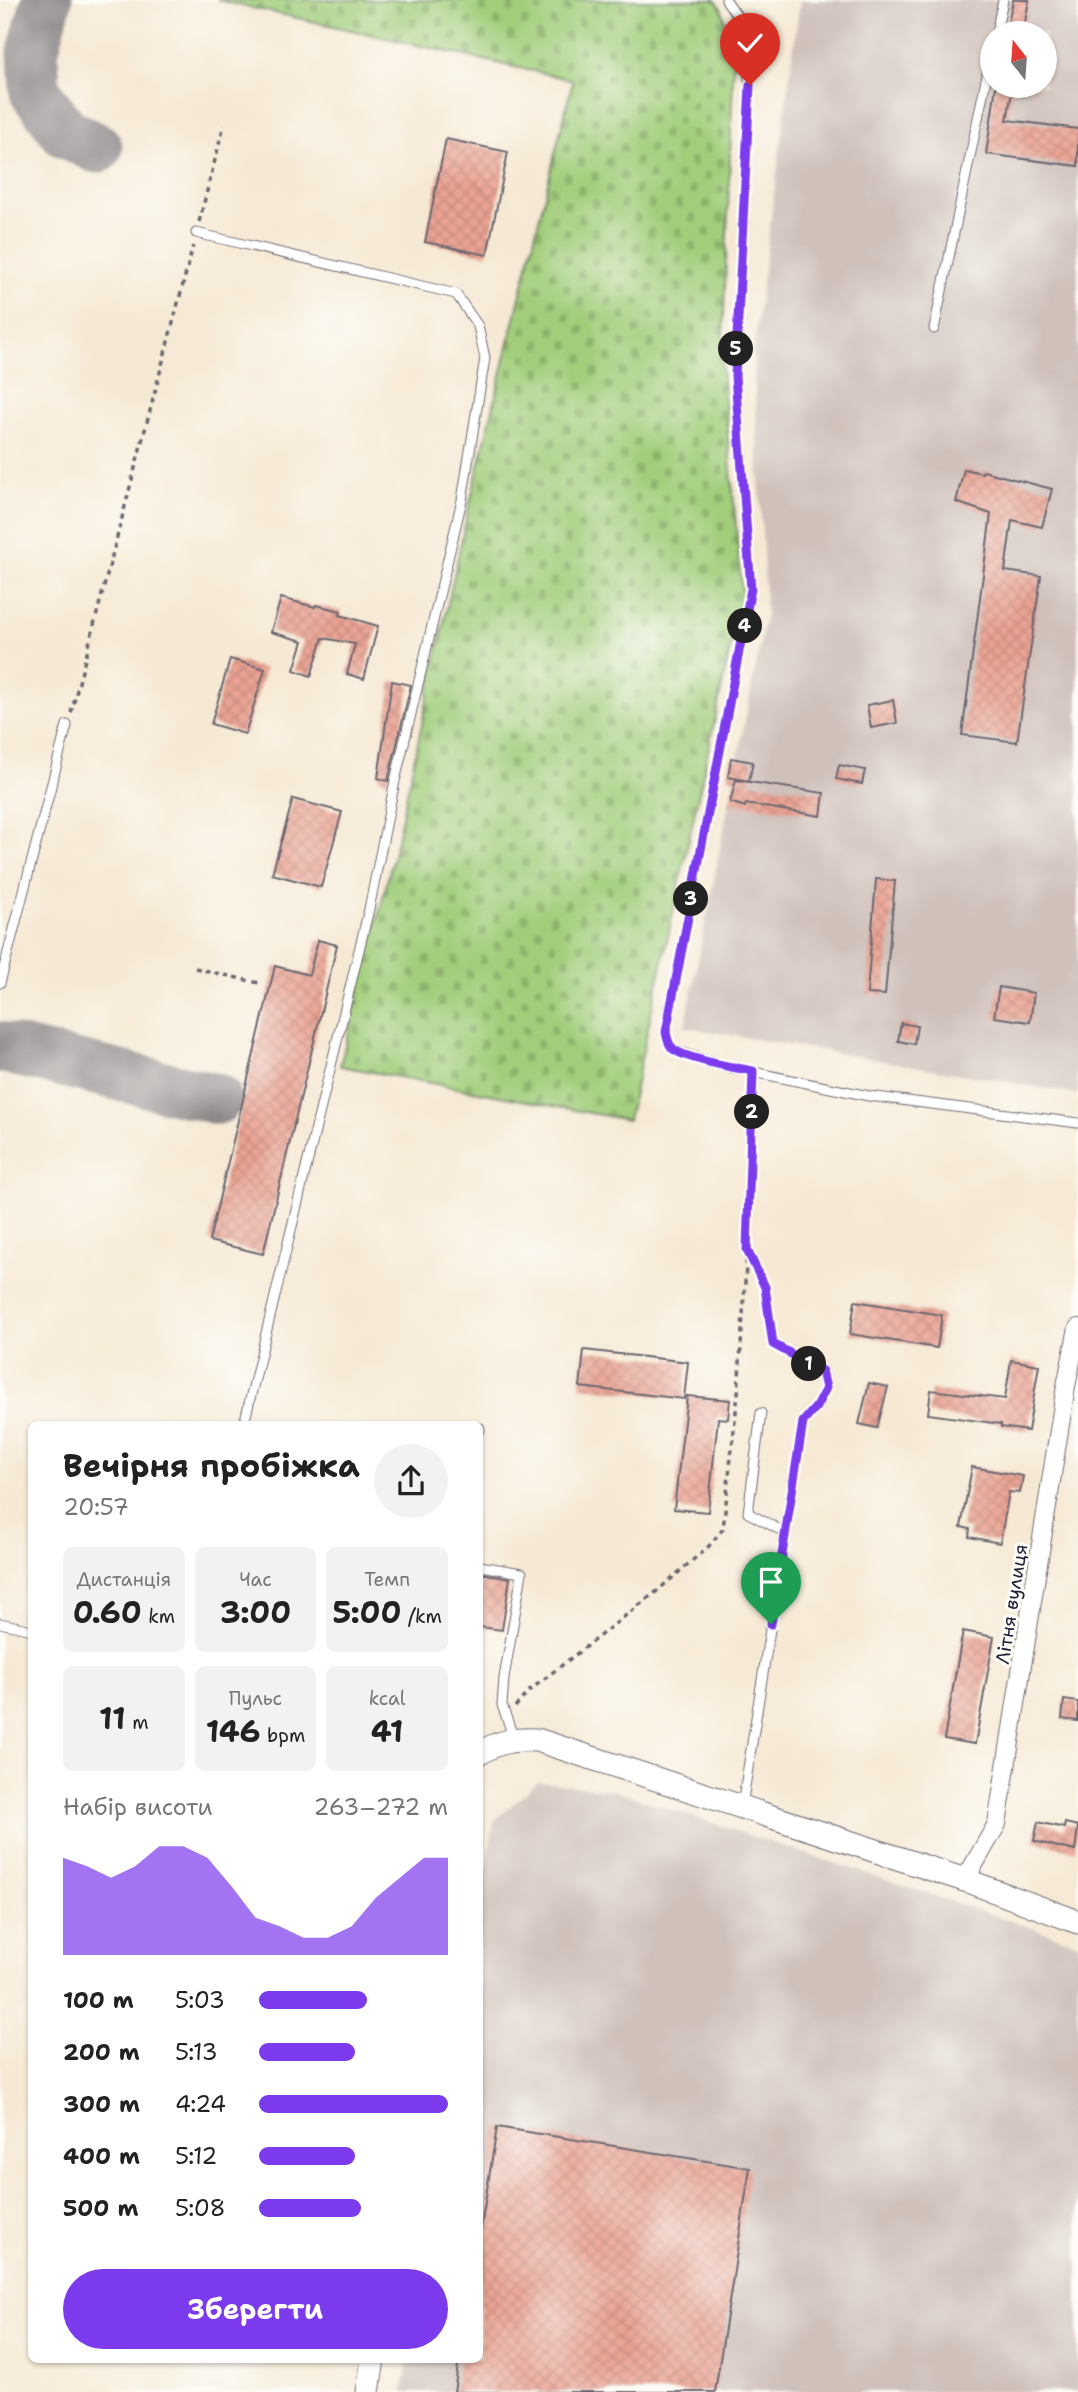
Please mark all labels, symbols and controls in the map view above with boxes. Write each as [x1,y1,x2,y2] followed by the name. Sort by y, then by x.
[720,13,780,85] pin
[980,21,1057,98] north arrow
[980,21,1057,98] map controls
[731,24,769,62] icon: check
[718,332,754,366] pin: 5
[730,336,741,361] text: 5
[728,608,762,644] pin: 4
[738,613,751,638] text: 4
[674,881,708,916] pin: 3
[684,886,697,911] text: 3
[734,1094,770,1130] pin: 2
[745,1099,758,1124] text: 2
[792,1346,826,1382] pin: 1
[804,1351,813,1376] text: 1
[63,1444,360,1487] text: Вечірня пробіжка
[374,1444,448,1518] button: share
[63,1492,129,1522] text: 20:57
[990,1542,1033,1666] street label: Літня вулиця
[741,1552,801,1624] pin
[752,1563,790,1601] icon: arrive
[76,1567,171,1592] text: Дистанція
[239,1567,272,1592] text: Час
[364,1567,410,1592] text: Темп
[73,1592,142,1633] text: 0.60
[220,1592,291,1633] text: 3:00
[332,1592,401,1633] text: 5:00
[142,1604,175,1629] text: km
[401,1604,442,1629] text: /km
[229,1686,282,1711] text: Пульс
[369,1686,406,1711] text: kcal
[99,1698,126,1739] text: 11
[126,1710,149,1735] text: m
[206,1711,261,1752] text: 146
[371,1711,404,1752] text: 41
[261,1723,305,1748] text: bpm
[63,1792,213,1822] text: Набір висоти
[314,1792,448,1822] text: 263–272 m
[63,1985,134,2015] text: 100 m
[175,1985,225,2015] text: 5:03
[63,2037,140,2067] text: 200 m
[175,2037,218,2067] text: 5:13
[63,2089,140,2119] text: 300 m
[175,2089,226,2119] text: 4:24
[63,2141,140,2171] text: 400 m
[175,2141,217,2171] text: 5:12
[63,2193,138,2223] text: 500 m
[175,2193,226,2223] text: 5:08
[63,2269,448,2349] button: Зберегти

